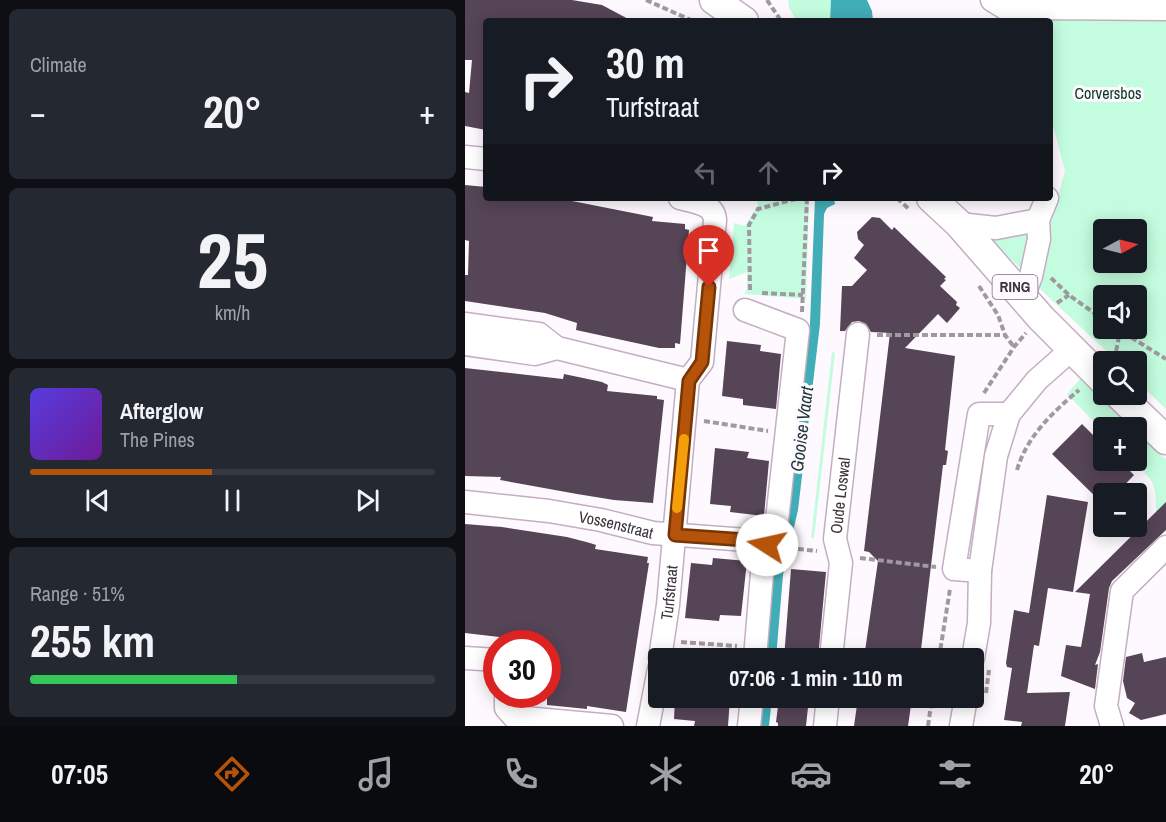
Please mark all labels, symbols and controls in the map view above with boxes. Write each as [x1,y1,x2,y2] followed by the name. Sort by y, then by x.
[606,35,685,91] text: 30 m
[507,42,585,120] icon: right
[30,51,87,78] text: Climate
[203,81,262,142] text: 20°
[1074,82,1142,104] park label: Corversbos
[606,89,699,125] text: Turfstraat
[30,90,46,134] text: −
[419,90,435,134] text: +
[689,156,722,189] icon: left
[752,156,785,189] icon: ahead
[815,156,848,189] icon: right
[197,207,268,312] text: 25
[1093,219,1147,273] north arrow
[1093,219,1147,537] map controls
[683,225,734,287] pin
[692,234,725,267] icon: arrive
[993,275,1037,299] road number: RING
[1093,285,1147,339] button: sound
[215,299,250,326] text: km/h
[1093,351,1147,405] button: search
[784,384,819,473] water label: Gooise Vaart
[120,396,203,426] text: Afterglow
[1093,417,1147,471] button: +
[120,426,195,453] text: The Pines
[825,456,855,535] street label: Oude Loswal
[1093,483,1147,537] button: −
[81,484,114,517] icon: previous
[216,484,249,517] icon: pause
[351,484,384,517] icon: next
[577,505,656,544] street label: Vossenstraat
[735,513,799,577] position arrow
[655,564,683,622] street label: Turfstraat
[30,580,125,607] text: Range · 51%
[30,610,155,671] text: 255 km
[483,630,561,708] speed limit sign: 30
[729,663,903,693] text: 07:06 · 1 min · 110 m
[211,753,253,795] icon: directions
[355,753,397,795] icon: music
[500,753,542,795] icon: phone
[645,753,687,795] icon: climate
[790,753,832,795] icon: car
[934,753,976,795] icon: filters
[51,756,108,792] text: 07:05
[1079,756,1115,792] text: 20°

